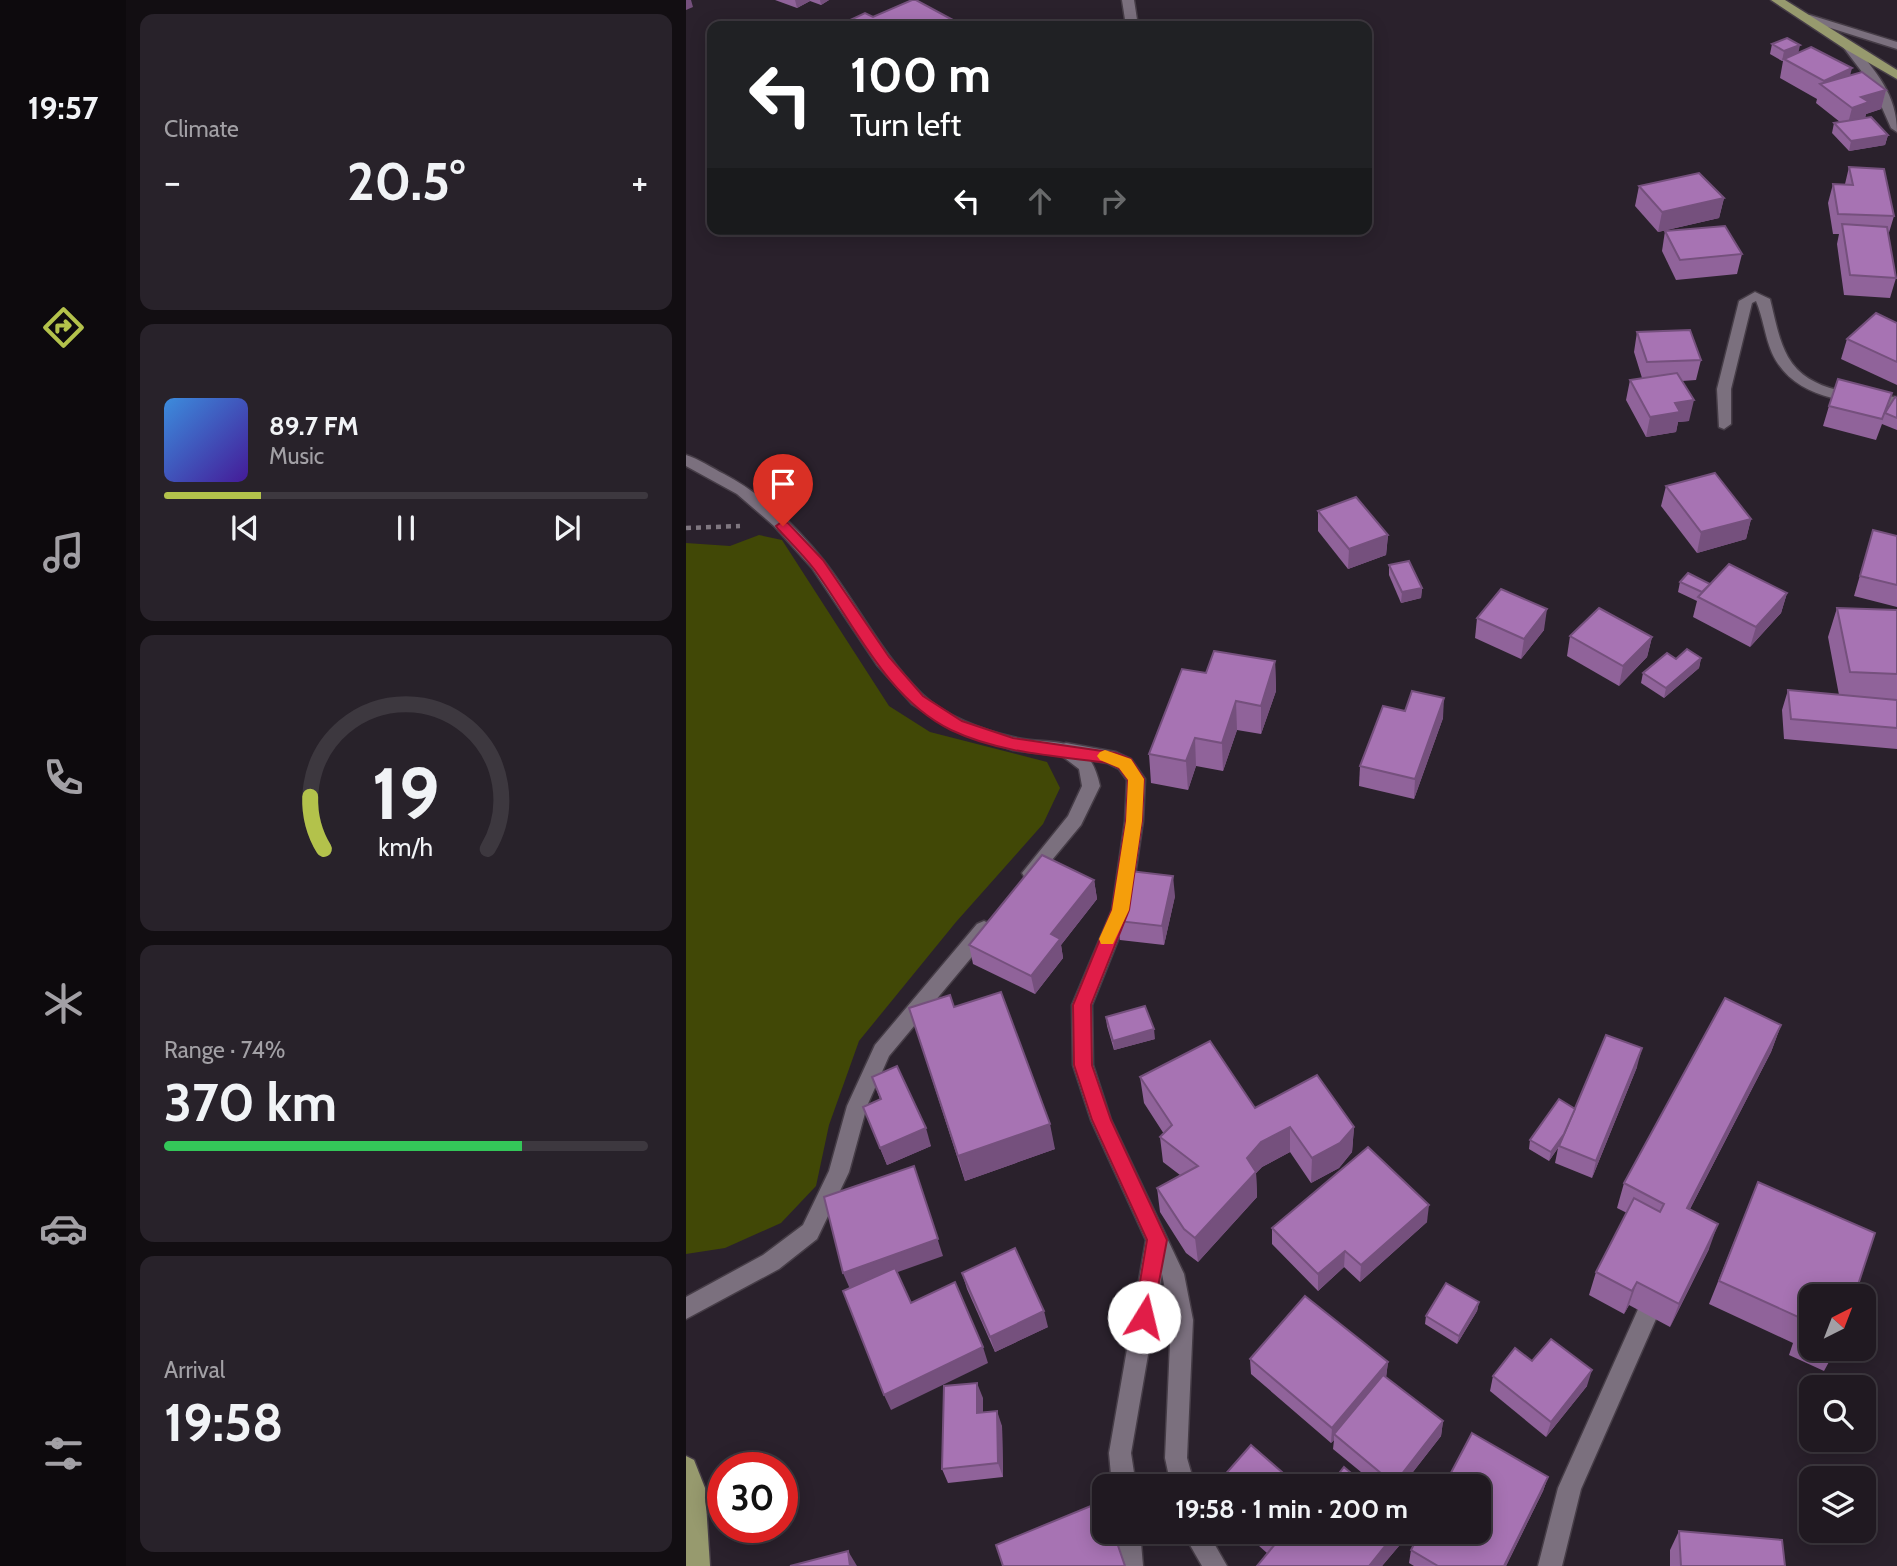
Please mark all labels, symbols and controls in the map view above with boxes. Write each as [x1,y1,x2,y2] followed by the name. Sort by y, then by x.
[850,45,991,104] text: 100 m
[735,49,826,140] icon: left
[28,88,98,127] text: 19:57
[850,105,961,144] text: Turn left
[164,115,239,143] text: Climate
[347,150,465,213] text: 20.5°
[164,158,181,205] text: −
[631,158,648,205] text: +
[948,182,986,220] icon: left
[1021,182,1059,220] icon: ahead
[1094,182,1132,220] icon: right
[39,303,88,352] icon: directions
[269,410,359,442] text: 89.7 FM
[269,442,324,470] text: Music
[753,454,813,526] pin
[764,465,802,503] icon: arrive
[226,509,264,547] icon: previous
[387,509,425,547] icon: pause
[548,509,586,547] icon: next
[39,528,88,577] icon: music
[372,749,440,837] text: 19
[39,753,88,802] icon: phone
[379,832,433,862] text: km/h
[39,979,88,1028] icon: climate
[164,1036,285,1064] text: Range · 74%
[164,1071,337,1134] text: 370 km
[39,1204,88,1253] icon: car
[1107,1280,1181,1354] position arrow
[1799,1284,1876,1362] north arrow
[1799,1284,1876,1543] map controls
[164,1356,225,1384] text: Arrival
[1799,1375,1876,1452] button: search
[164,1391,283,1454] text: 19:58
[39,1429,88,1478] icon: filters
[707,1452,798,1543] speed limit sign: 30
[1799,1466,1876,1543] button: layers
[1175,1493,1408,1525] text: 19:58 · 1 min · 200 m

